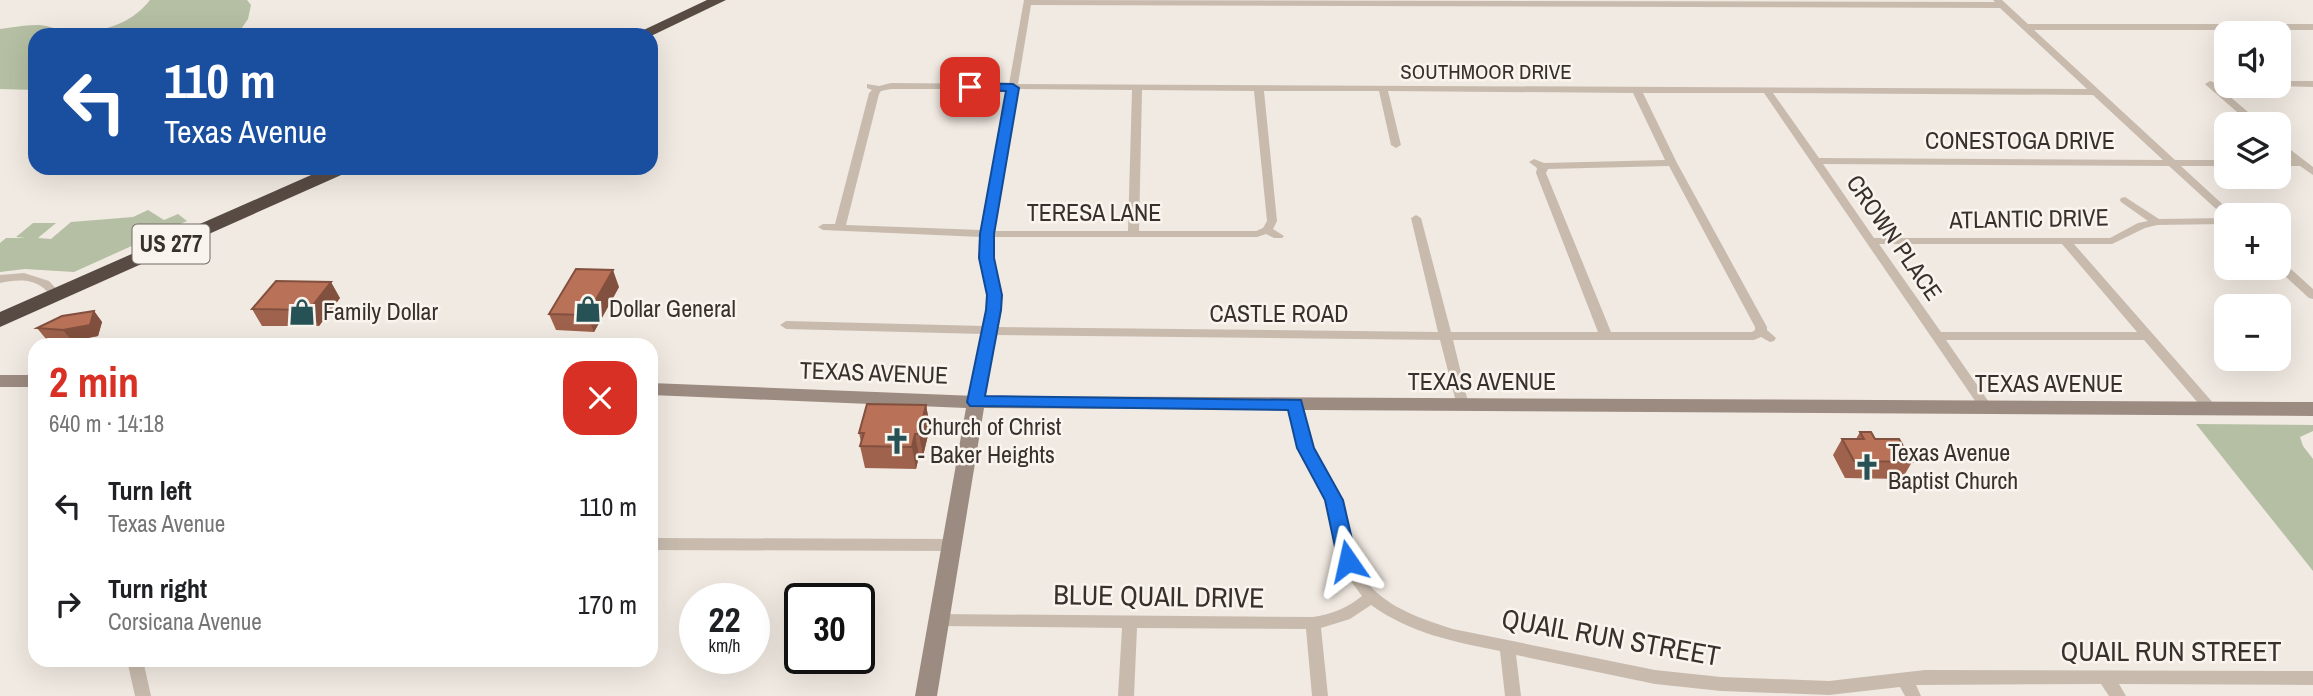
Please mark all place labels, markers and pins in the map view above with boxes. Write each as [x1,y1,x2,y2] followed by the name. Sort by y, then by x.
[940,57,1000,117] pin
[609,292,736,324] place label: Dollar General
[573,294,603,324] shop icon: Dollar General
[323,295,438,327] place label: Family Dollar
[287,297,317,327] shop icon: Family Dollar
[918,410,1062,470] place label: Church of Christ - Baker Heights
[882,426,912,456] church icon: Church of Christ - Baker Heights
[1888,436,2018,496] place label: Texas Avenue Baptist Church
[1852,452,1882,482] church icon: Texas Avenue Baptist Church

